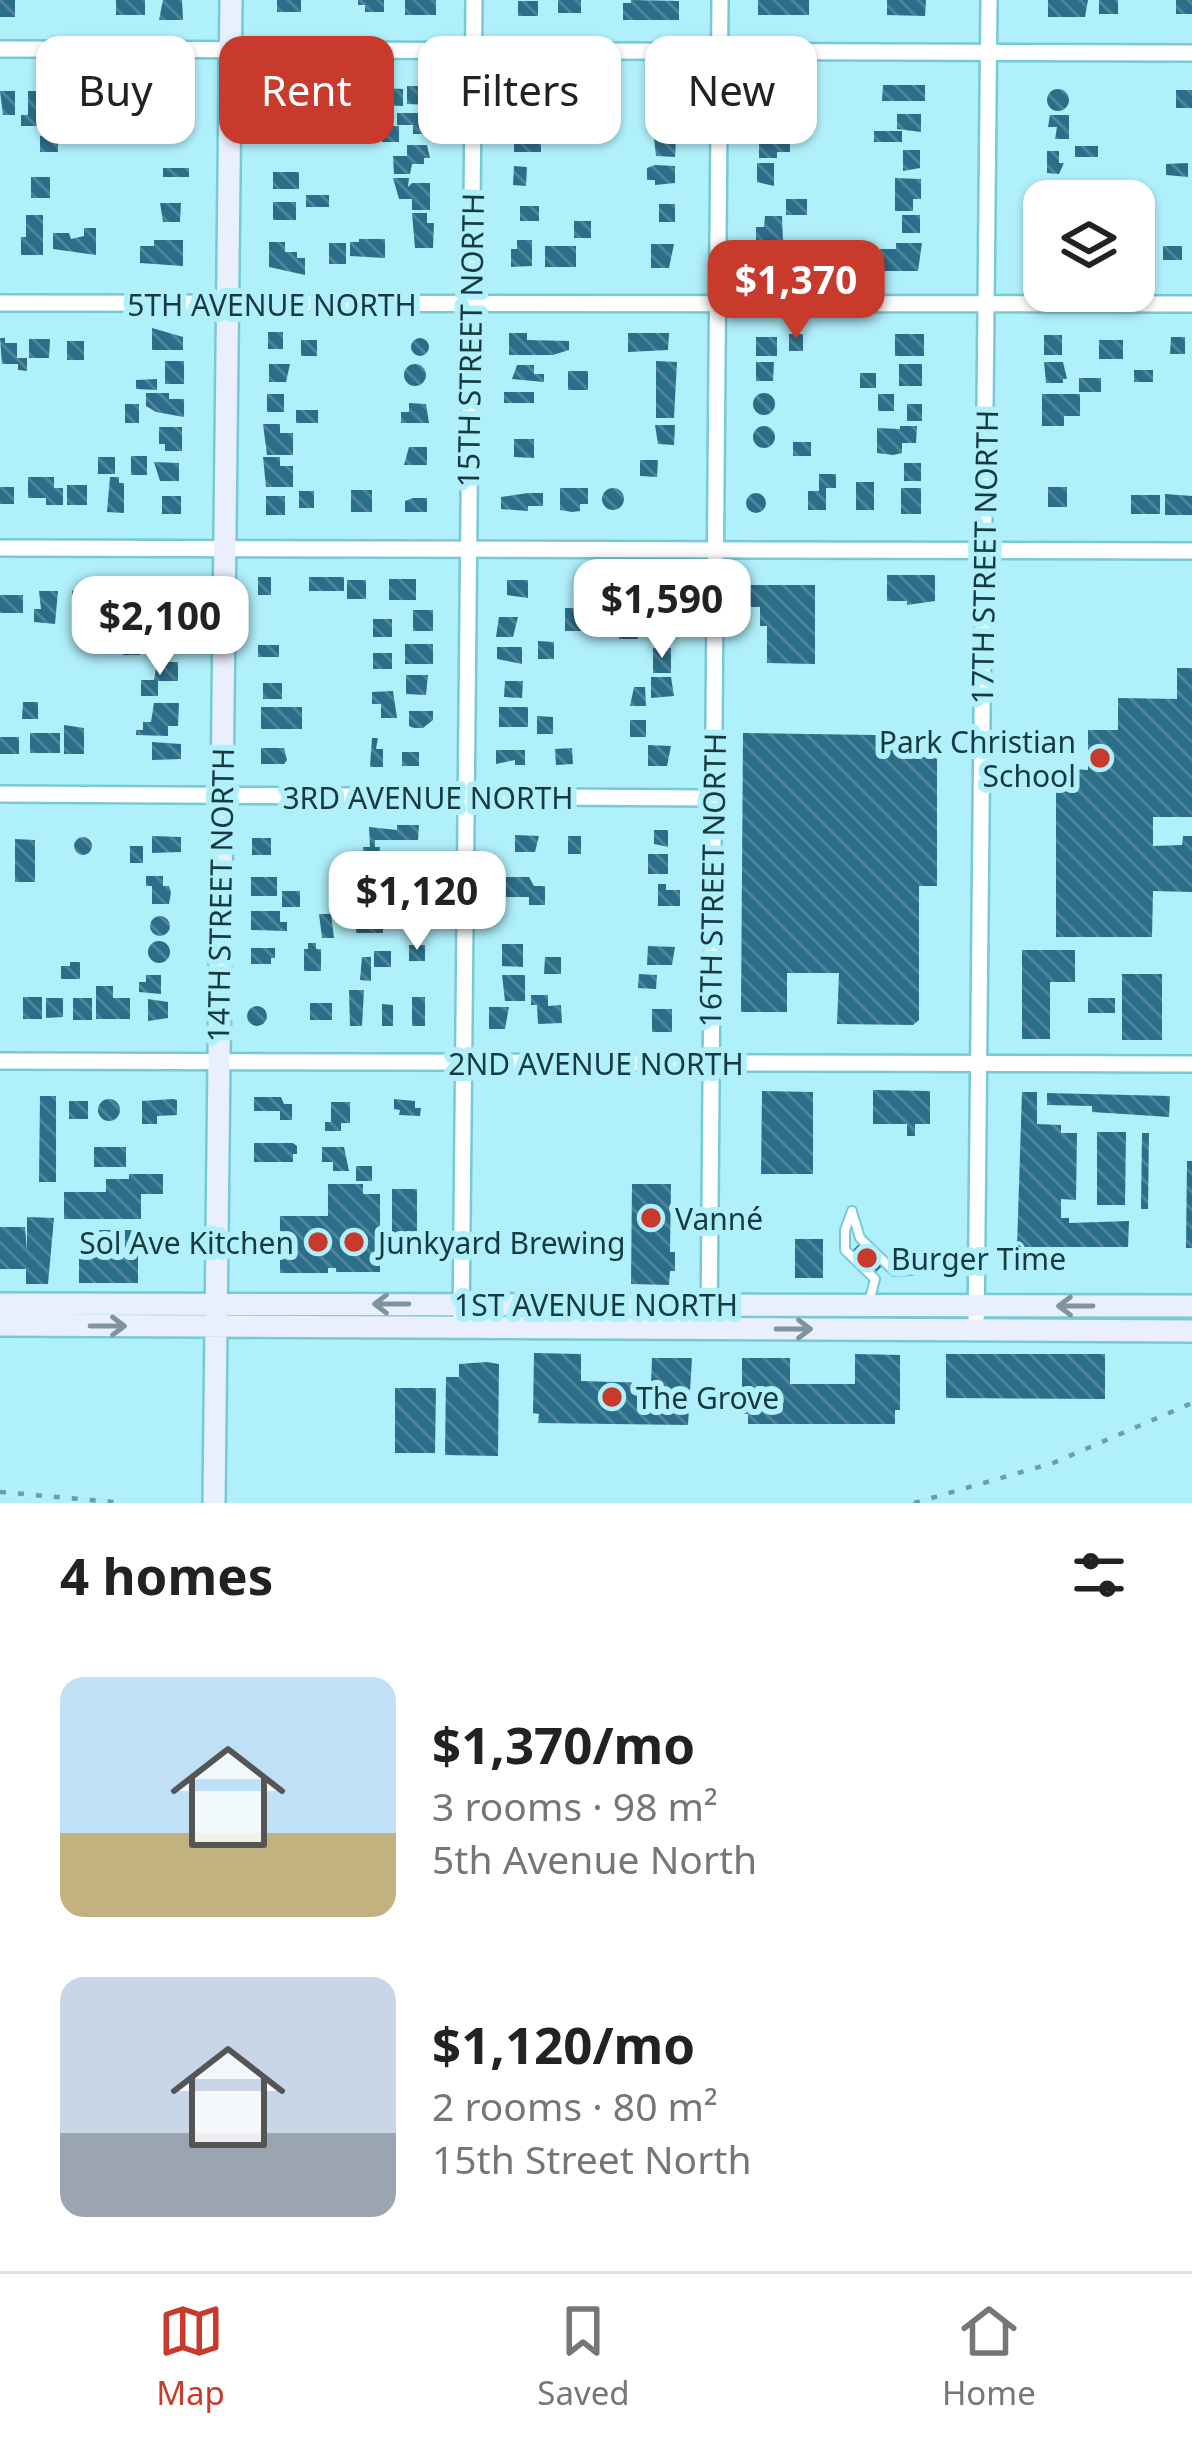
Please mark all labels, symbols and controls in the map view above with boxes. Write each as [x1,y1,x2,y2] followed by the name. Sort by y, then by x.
[36,36,195,144] chip: Buy
[219,36,394,144] chip: Rent
[418,36,621,144] chip: Filters
[645,36,817,144] chip: New
[1023,180,1155,312] map controls
[1023,180,1155,312] button: layers
[447,192,493,488] street label: 15TH STREET NORTH
[698,240,894,342] pin: $1,370
[735,252,857,305] text: $1,370
[127,284,417,325] street label: 5TH AVENUE NORTH
[961,409,1007,705] street label: 17TH STREET NORTH
[564,559,760,661] pin: $1,590
[601,571,723,624] text: $1,590
[62,576,258,678] pin: $2,100
[99,588,221,641] text: $2,100
[879,721,1076,796] place label: Park Christian School
[689,732,735,1028] street label: 16TH STREET NORTH
[1087,745,1113,771] marker: Park Christian School
[197,747,243,1043] street label: 14TH STREET NORTH
[282,777,574,818] street label: 3RD AVENUE NORTH
[319,851,515,953] pin: $1,120
[356,863,478,916] text: $1,120
[448,1043,744,1084] street label: 2ND AVENUE NORTH
[675,1198,763,1239] place label: Vanné
[638,1205,664,1231] marker: Vanné
[79,1222,294,1263] place label: Sol Ave Kitchen
[375,1222,625,1263] place label: Junkyard Brewing
[305,1229,331,1255] marker: Sol Ave Kitchen
[341,1229,367,1255] marker: Junkyard Brewing
[891,1238,1066,1279] place label: Burger Time
[854,1245,880,1271] marker: Burger Time
[454,1284,738,1325] street label: 1ST AVENUE NORTH
[372,1292,411,1315] one-way arrow
[1056,1294,1095,1317] one-way arrow
[88,1314,127,1337] one-way arrow
[774,1318,813,1340] one-way arrow
[636,1377,779,1418] place label: The Grove
[599,1384,625,1410] marker: The Grove
[60,1540,273,1610] text: 4 homes
[1066,1542,1132,1608] icon: filters
[432,1709,695,1779] text: $1,370/mo
[156,1725,300,1869] icon: home
[432,1779,718,1832] text: 3 rooms · 98 m²
[432,1832,757,1885] text: 5th Avenue North
[432,2009,695,2079] text: $1,120/mo
[156,2025,300,2169] icon: home
[432,2079,718,2132] text: 2 rooms · 80 m²
[432,2132,752,2185] text: 15th Street North
[156,2298,225,2415] tab: Map
[537,2298,630,2415] tab: Saved
[942,2298,1036,2415] tab: Home

